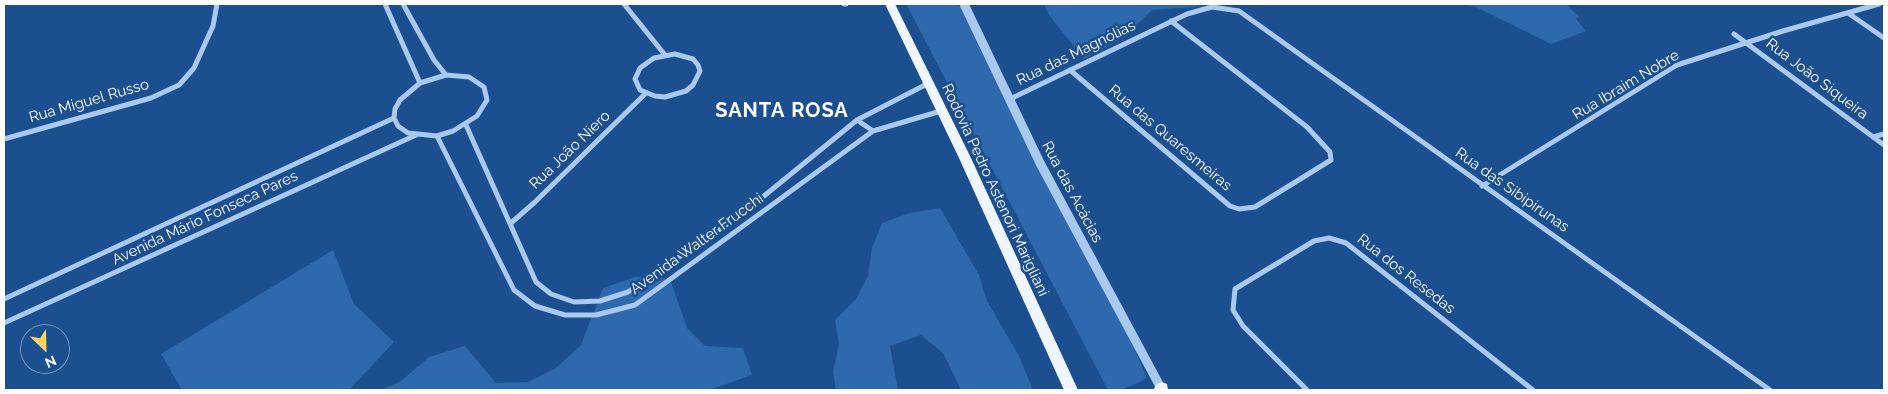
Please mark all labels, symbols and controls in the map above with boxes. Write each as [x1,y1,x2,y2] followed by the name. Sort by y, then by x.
[1014,16,1138,90] street label: Rua das Magnólias
[1762,35,1872,123] street label: Rua João Siqueira
[1569,46,1683,124] street label: Rua Ibraim Nobre
[27,75,151,127] street label: Rua Miguel Russo
[938,81,1052,299] street label: Rodovia Pedro Astenori Marigliani
[1105,81,1235,195] street label: Rua das Quaresmeiras
[714,99,850,123] district label: SANTA ROSA
[526,107,614,193] street label: Rua João Niero
[1038,138,1106,246] street label: Rua das Acácias
[1452,144,1572,236] street label: Rua das Sibipirunas
[109,167,301,269] street label: Avenida Mário Fonseca Pares
[627,190,767,298] street label: Avenida Walter Frucchi
[1354,230,1458,318] street label: Rua dos Resedas
[20,324,70,374] north arrow
[43,352,59,371] text: N

